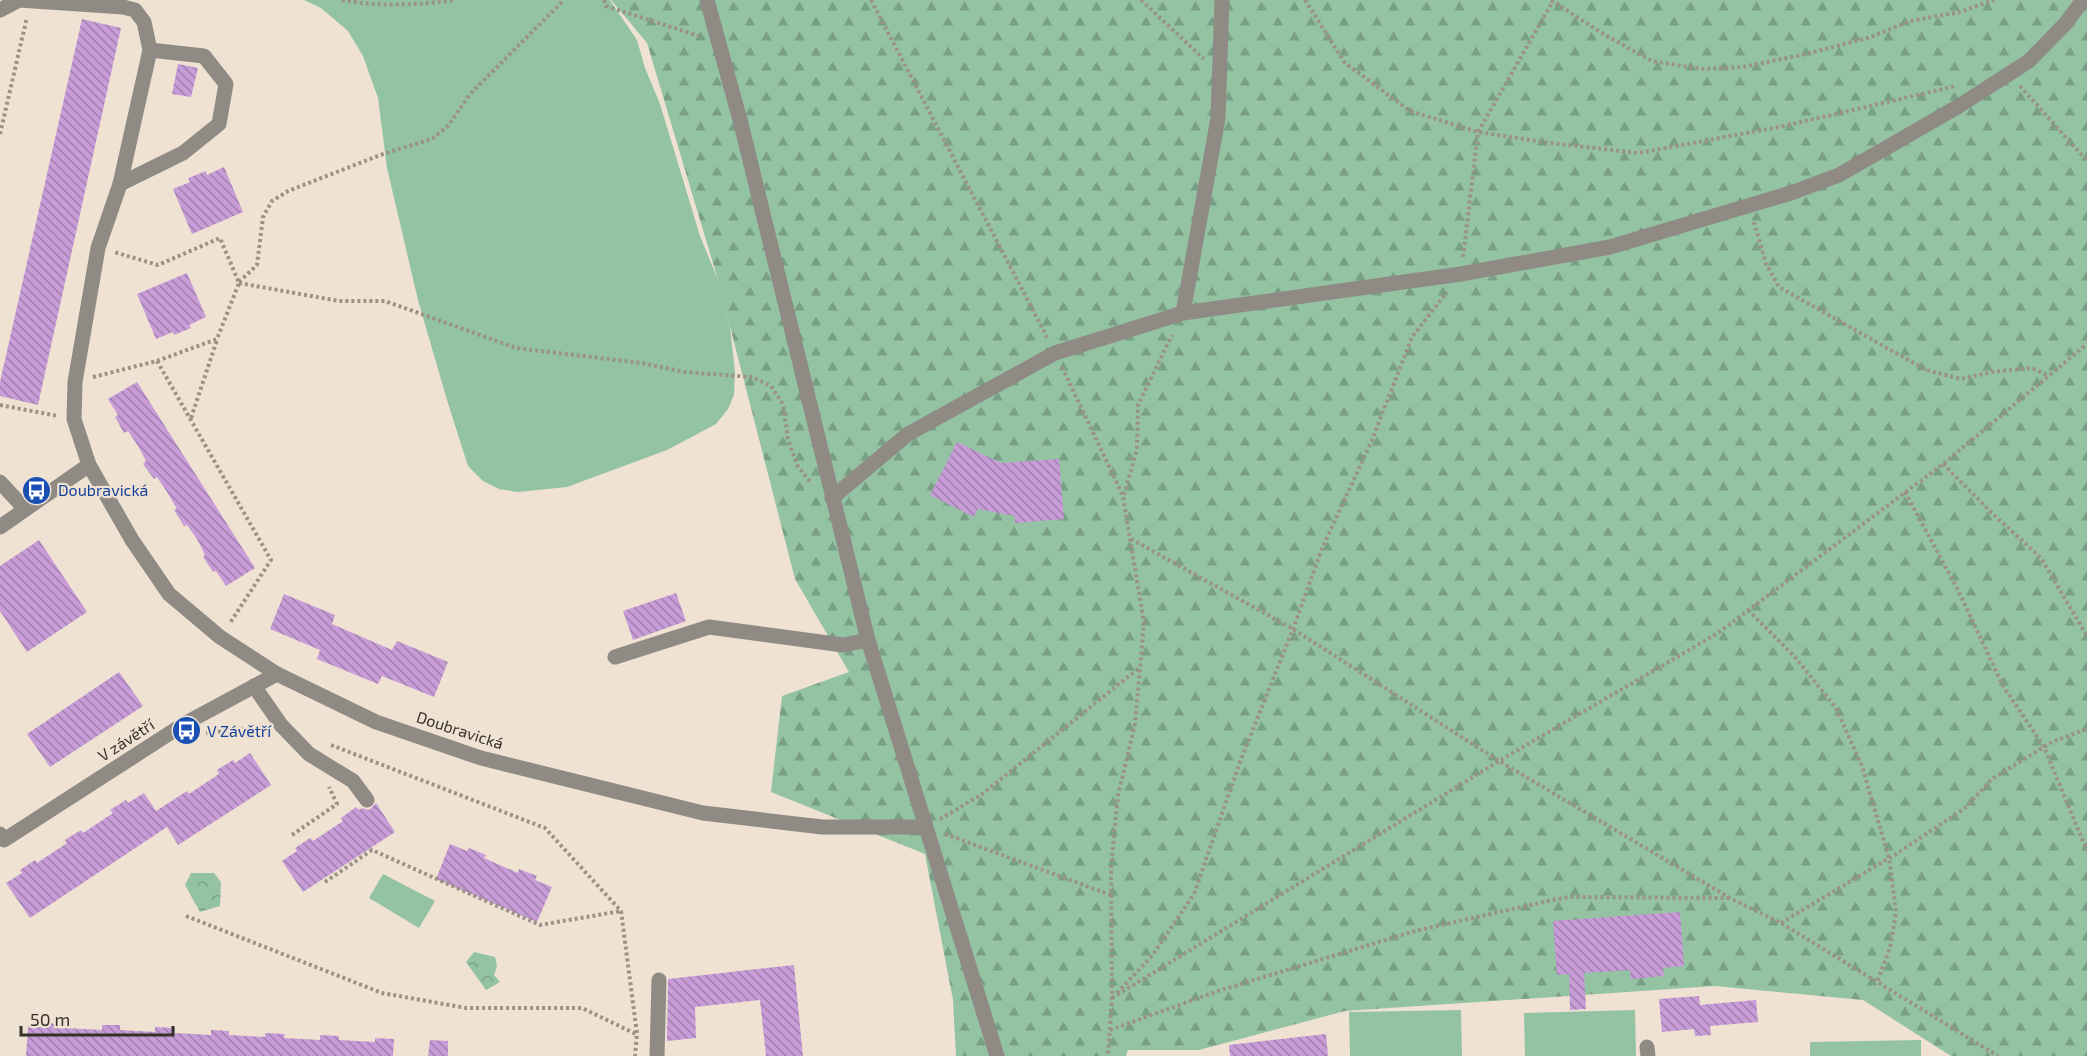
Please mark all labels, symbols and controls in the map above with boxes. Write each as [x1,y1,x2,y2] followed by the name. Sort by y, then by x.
[21,474,53,506] bus stop icon: Doubravická
[58,480,148,499] place label: Doubravická
[414,707,506,753] street label: Doubravická
[94,714,158,765] street label: V závětří
[170,715,202,747] bus stop icon: V Závětří
[207,721,272,740] place label: V Závětří
[21,999,172,1037] scale bar
[30,1008,70,1030] text: 50 m

